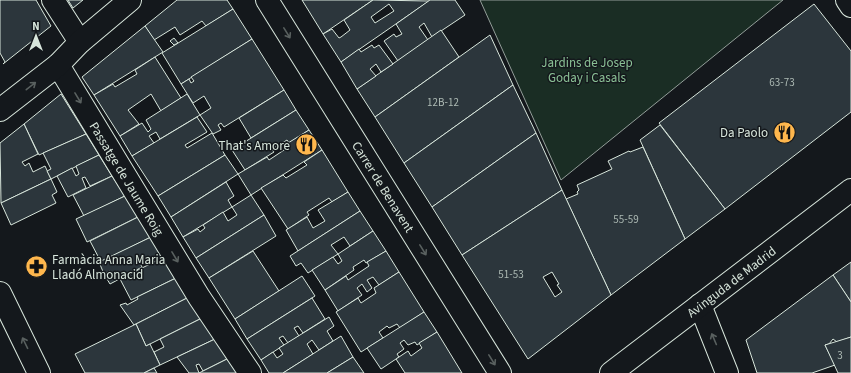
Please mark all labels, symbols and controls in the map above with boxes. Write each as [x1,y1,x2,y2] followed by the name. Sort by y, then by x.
[16,16,56,56] north arrow
[32,19,40,34] text: N
[284,27,292,39] one-way arrow
[541,54,633,87] park label: Jardins de Josep Goday i Casals
[769,75,795,90] house number: 63-73
[25,82,36,91] one-way arrow
[75,92,83,104] one-way arrow
[427,95,459,110] house number: 12B-12
[85,119,168,240] street label: Passatge de Jaume Roig
[771,119,797,145] restaurant icon: Da Paolo
[720,124,768,142] place label: Da Paolo
[293,132,319,158] restaurant icon: That's Amore
[218,137,290,155] place label: That's Amore
[347,138,418,237] street label: Carrer de Benavent
[613,212,639,227] house number: 55-59
[683,242,780,322] street label: Avinguda de Madrid
[419,244,427,255] one-way arrow
[52,251,165,284] place label: Farmàcia Anna Maria Lladó Almonacid
[171,251,179,263] one-way arrow
[23,253,49,279] pharmacy icon: Farmàcia Anna Maria Lladó Almonacid
[498,267,524,282] house number: 51-53
[710,333,717,345] one-way arrow
[21,337,28,349] one-way arrow
[837,348,843,363] house number: 3
[488,355,496,366] one-way arrow

